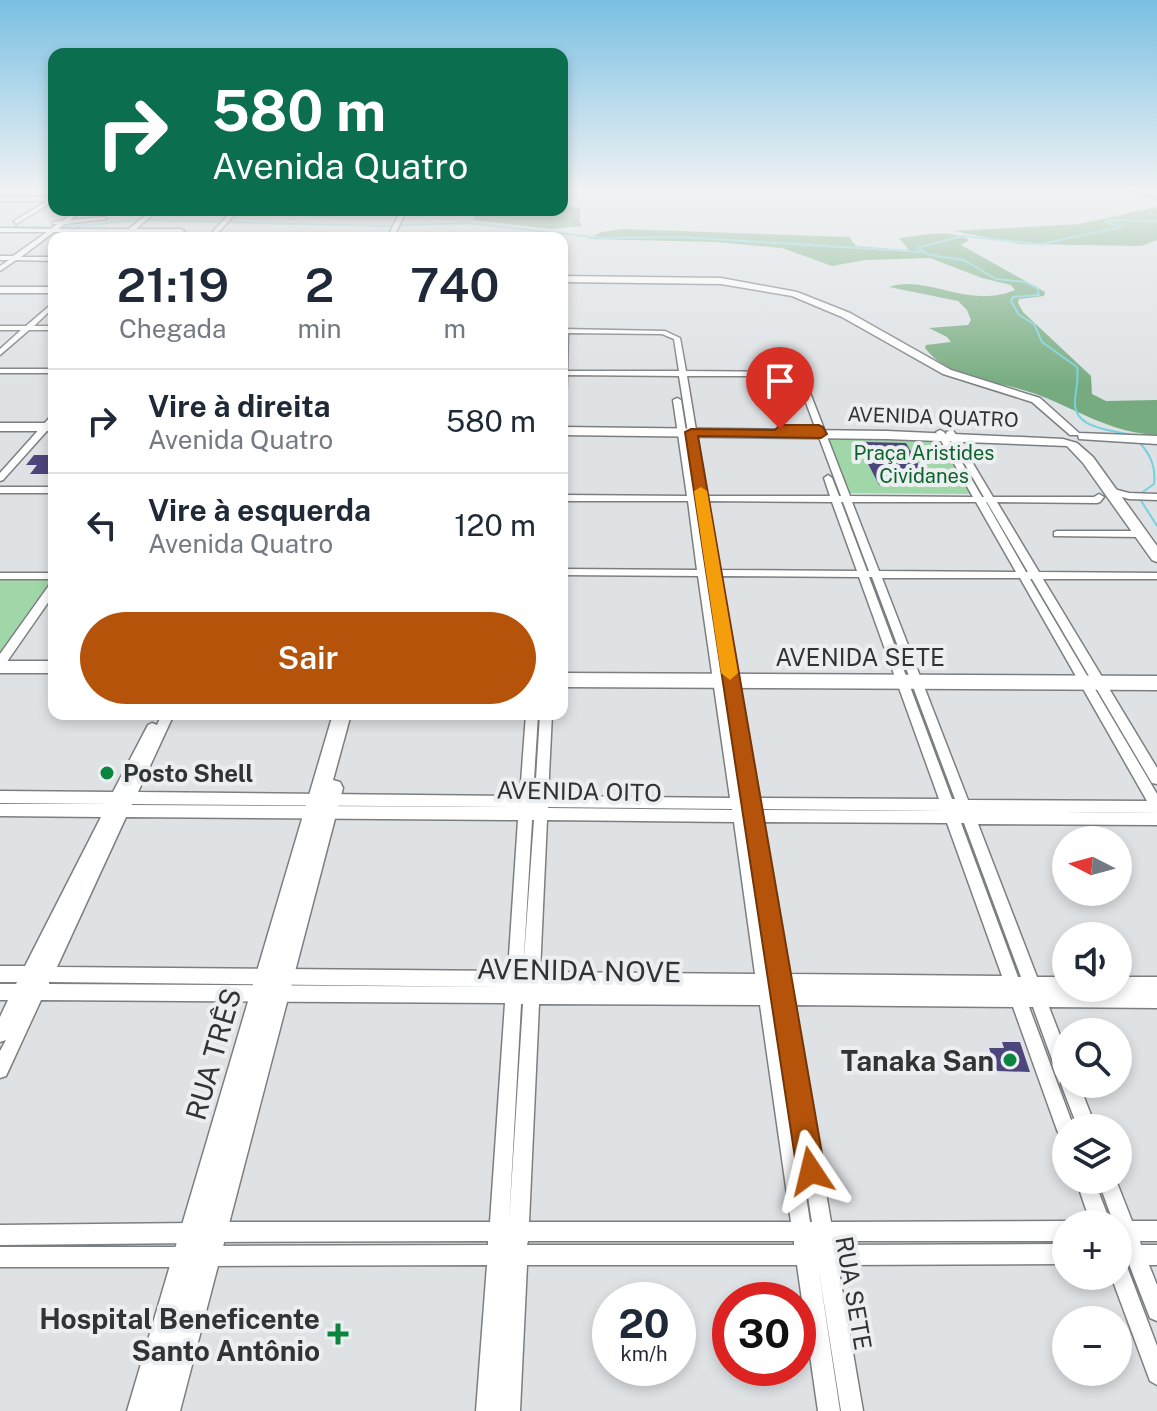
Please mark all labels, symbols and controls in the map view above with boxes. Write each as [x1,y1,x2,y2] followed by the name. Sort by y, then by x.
[212,78,386,144] text: 580 m
[80,80,184,184] icon: right
[212,145,468,187] text: Avenida Quatro
[116,256,229,313] text: 21:19
[305,256,334,313] text: 2
[410,256,500,313] text: 740
[119,313,227,344] text: Chegada
[297,313,342,344] text: min
[443,313,466,344] text: m
[746,347,814,429] pin
[758,359,802,403] icon: arrive
[148,388,331,424] text: Vire à direita
[80,399,124,443] icon: right
[847,402,1019,432] street label: AVENIDA QUATRO
[446,403,536,439] text: 580 m
[148,424,333,455] text: Avenida Quatro
[854,441,994,488] park label: Praça Aristides Cividanes
[148,492,371,528] text: Vire à esquerda
[80,503,124,547] icon: left
[454,507,536,543] text: 120 m
[148,528,333,559] text: Avenida Quatro
[80,612,536,704] button: Sair
[775,643,945,671] street label: AVENIDA SETE
[123,759,253,787] place label: Posto Shell
[98,764,116,782] marker: Posto Shell
[496,776,662,806] street label: AVENIDA OITO
[1052,826,1132,906] north arrow
[1052,826,1132,1386] map controls
[1052,922,1132,1002] button: sound
[476,952,682,988] street label: AVENIDA NOVE
[178,984,248,1124] street label: RUA TRÊS
[1052,1018,1132,1098] button: search
[841,1044,994,1077] place label: Tanaka San
[1001,1051,1019,1069] marker: Tanaka San
[1052,1114,1132,1194] button: layers
[769,1129,853,1213] position arrow
[1052,1210,1132,1290] button: +
[830,1234,878,1352] street label: RUA SETE
[712,1282,816,1386] speed limit sign: 30
[618,1300,670,1347] text: 20
[39,1302,320,1367] place label: Hospital Beneficente Santo Antônio
[1052,1306,1132,1386] button: −
[327,1323,349,1345] marker: Hospital Beneficente Santo Antônio
[620,1342,668,1366] text: km/h

